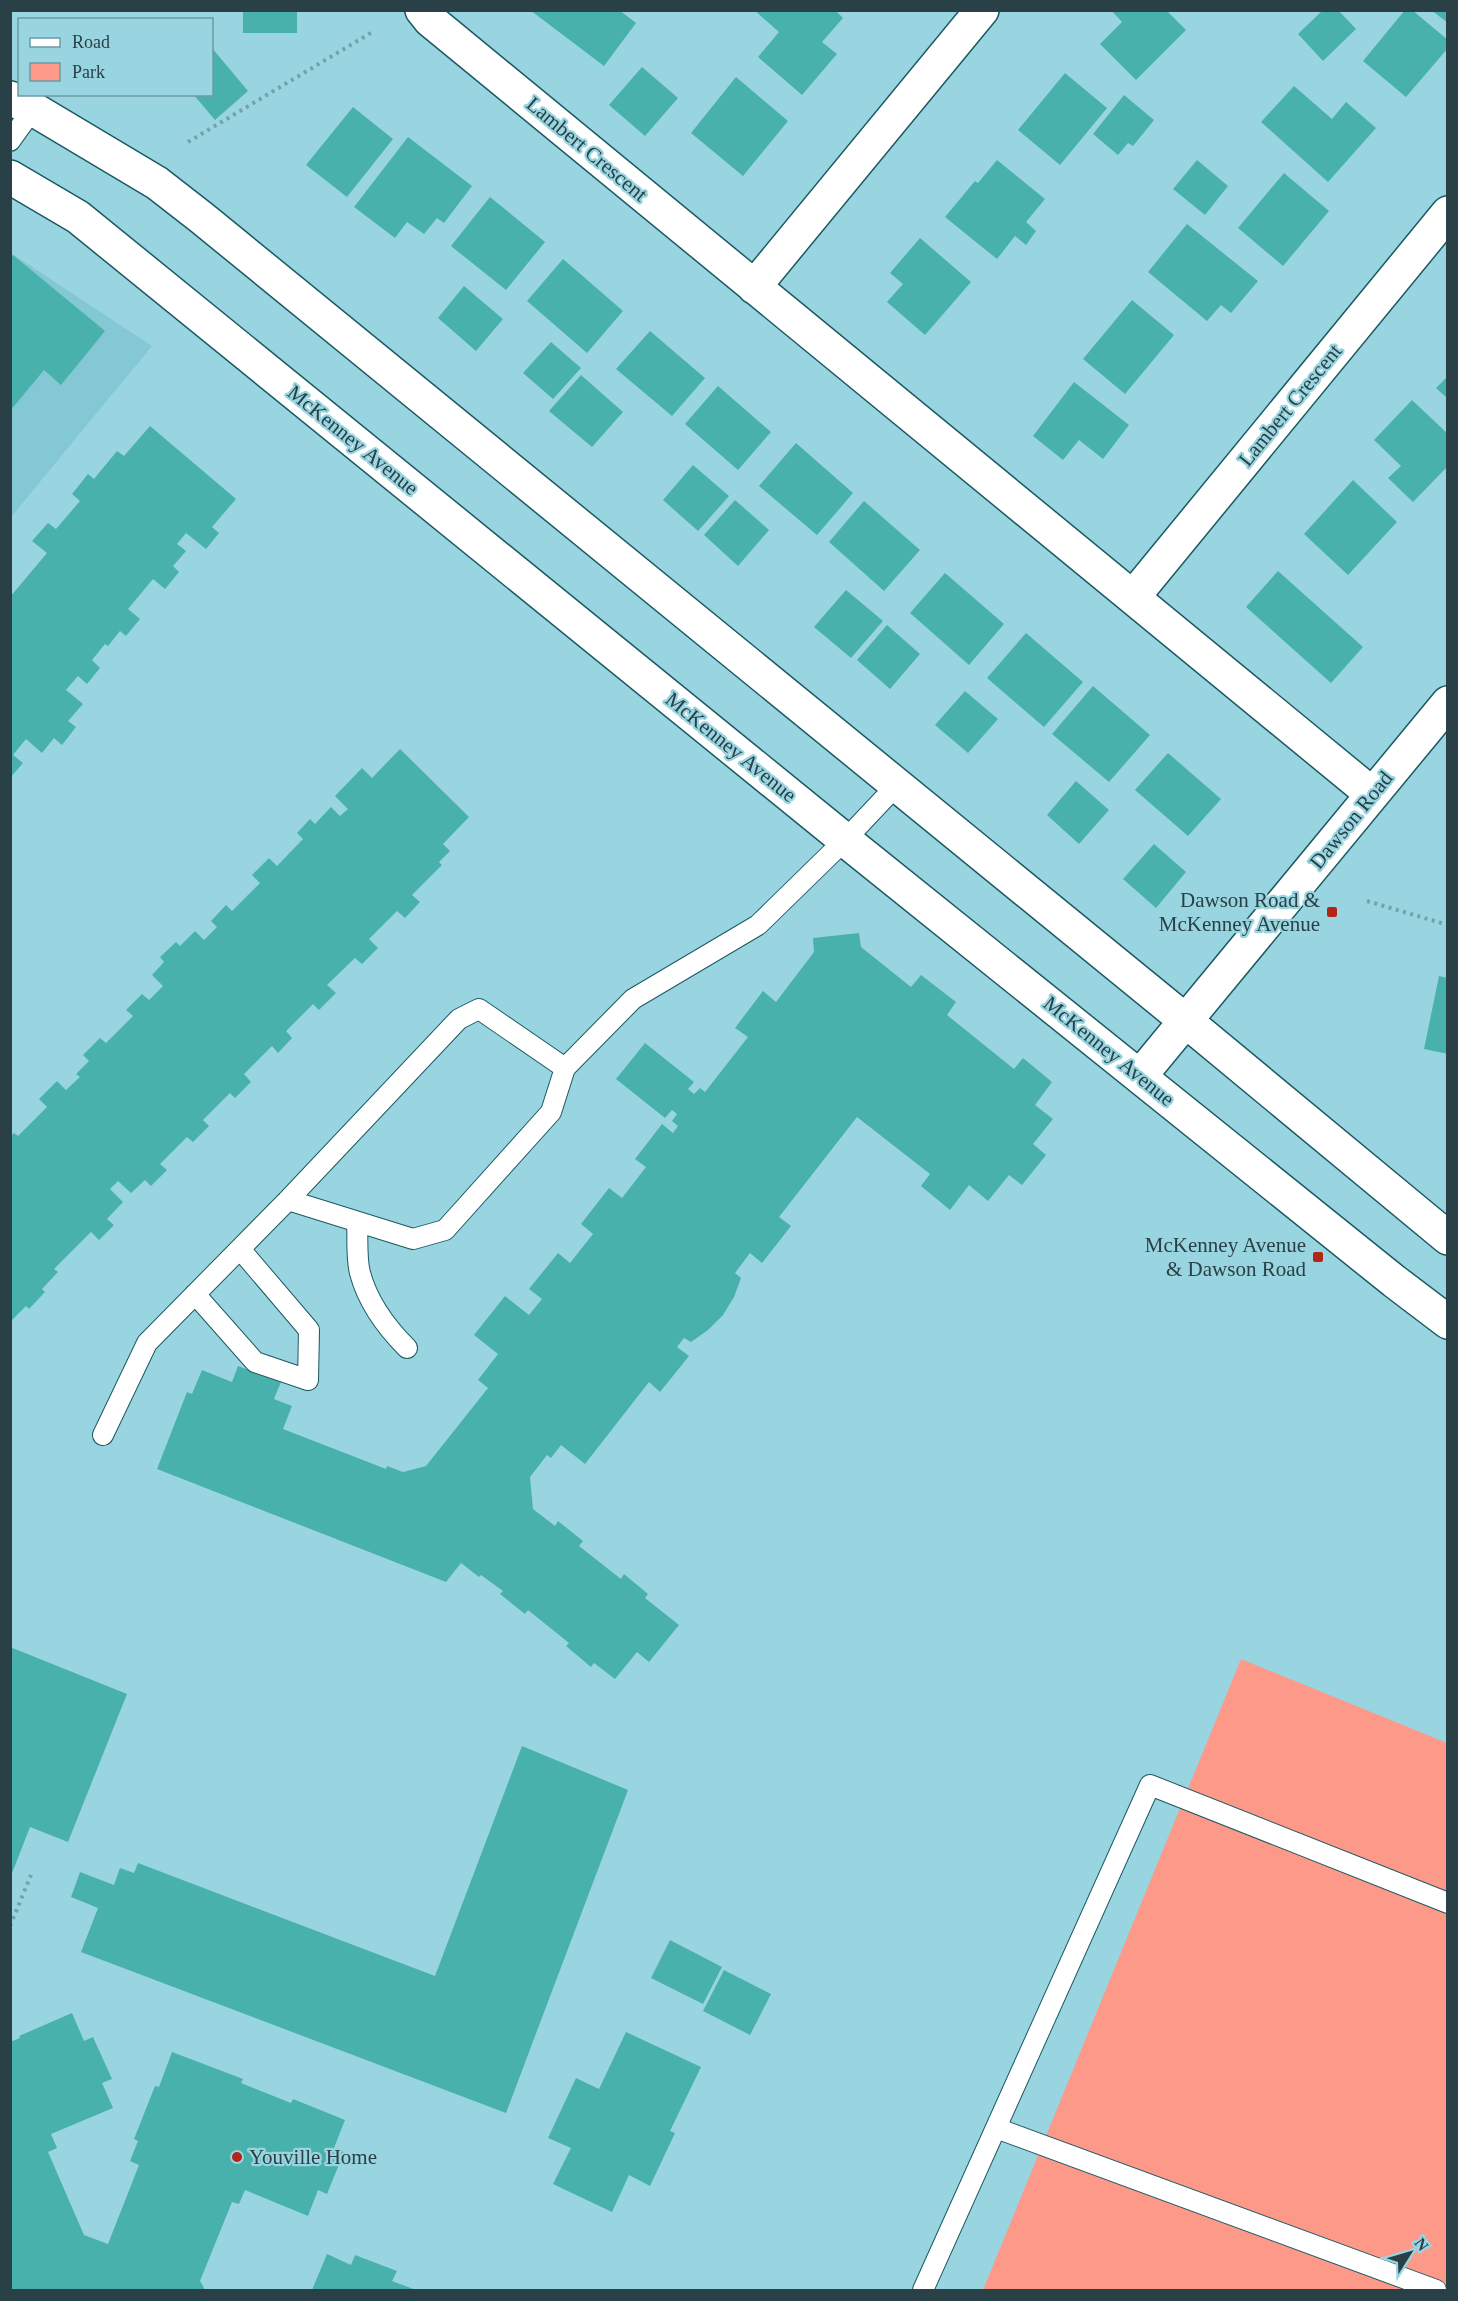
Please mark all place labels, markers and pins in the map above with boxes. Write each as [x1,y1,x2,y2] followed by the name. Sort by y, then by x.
[1159,888,1320,936] place label: Dawson Road & McKenney Avenue
[1325,905,1339,919] marker: Dawson Road & McKenney Avenue
[1145,1233,1306,1281] place label: McKenney Avenue & Dawson Road
[1311,1250,1325,1264] marker: McKenney Avenue & Dawson Road
[249,2145,377,2169] place label: Youville Home
[230,2150,244,2164] marker: Youville Home

